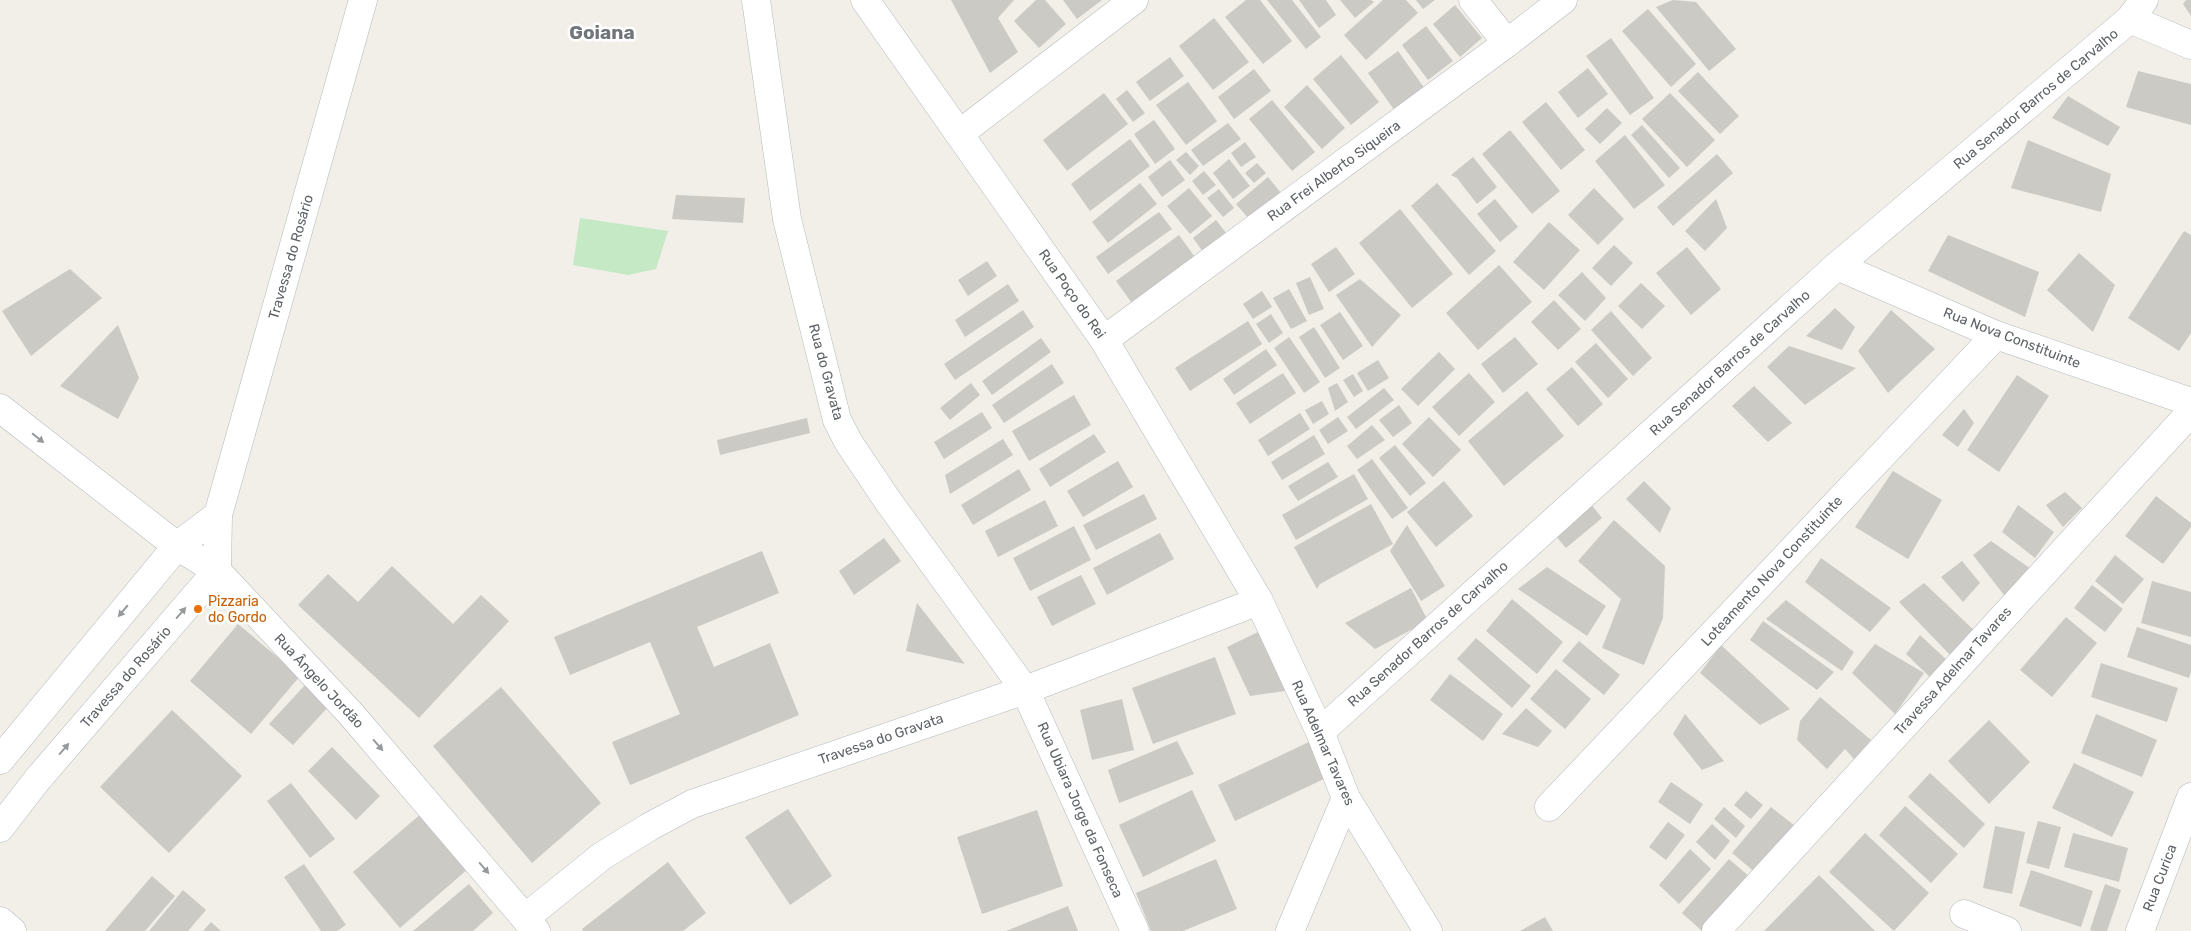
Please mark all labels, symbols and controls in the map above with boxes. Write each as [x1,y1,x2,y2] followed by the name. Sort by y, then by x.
[569,21,635,44] district label: Goiana
[1950,25,2122,173] street label: Rua Senador Barros de Carvalho
[1264,117,1404,225] street label: Rua Frei Alberto Siqueira
[265,193,317,321] street label: Travessa do Rosário
[1035,246,1109,342] street label: Rua Poço do Rei
[1646,287,1814,439] street label: Rua Senador Barros de Carvalho
[1941,304,2083,372] street label: Rua Nova Constituinte
[805,322,847,422] street label: Rua do Gravata
[32,433,45,443] one-way arrow
[1698,492,1846,650] street label: Loteamento Nova Constituinte
[1344,558,1512,710] street label: Rua Senador Barros de Carvalho
[208,593,267,626] place label: Pizzaria do Gordo
[192,603,204,615] marker: Pizzaria do Gordo
[1891,603,2015,739] street label: Travessa Adelmar Tavares
[118,605,129,618] one-way arrow
[175,607,187,619] one-way arrow
[77,623,175,731] street label: Travessa do Rosário
[271,629,368,732] street label: Rua Ângelo Jordão
[1288,678,1358,808] street label: Rua Adelmar Tavares
[816,710,946,768] street label: Travessa do Gravata
[1033,719,1127,901] street label: Rua Ubiara Jorge da Fonseca
[372,738,384,750] one-way arrow
[58,743,69,756] one-way arrow
[2139,842,2181,914] street label: Rua Curica
[478,862,489,874] one-way arrow

